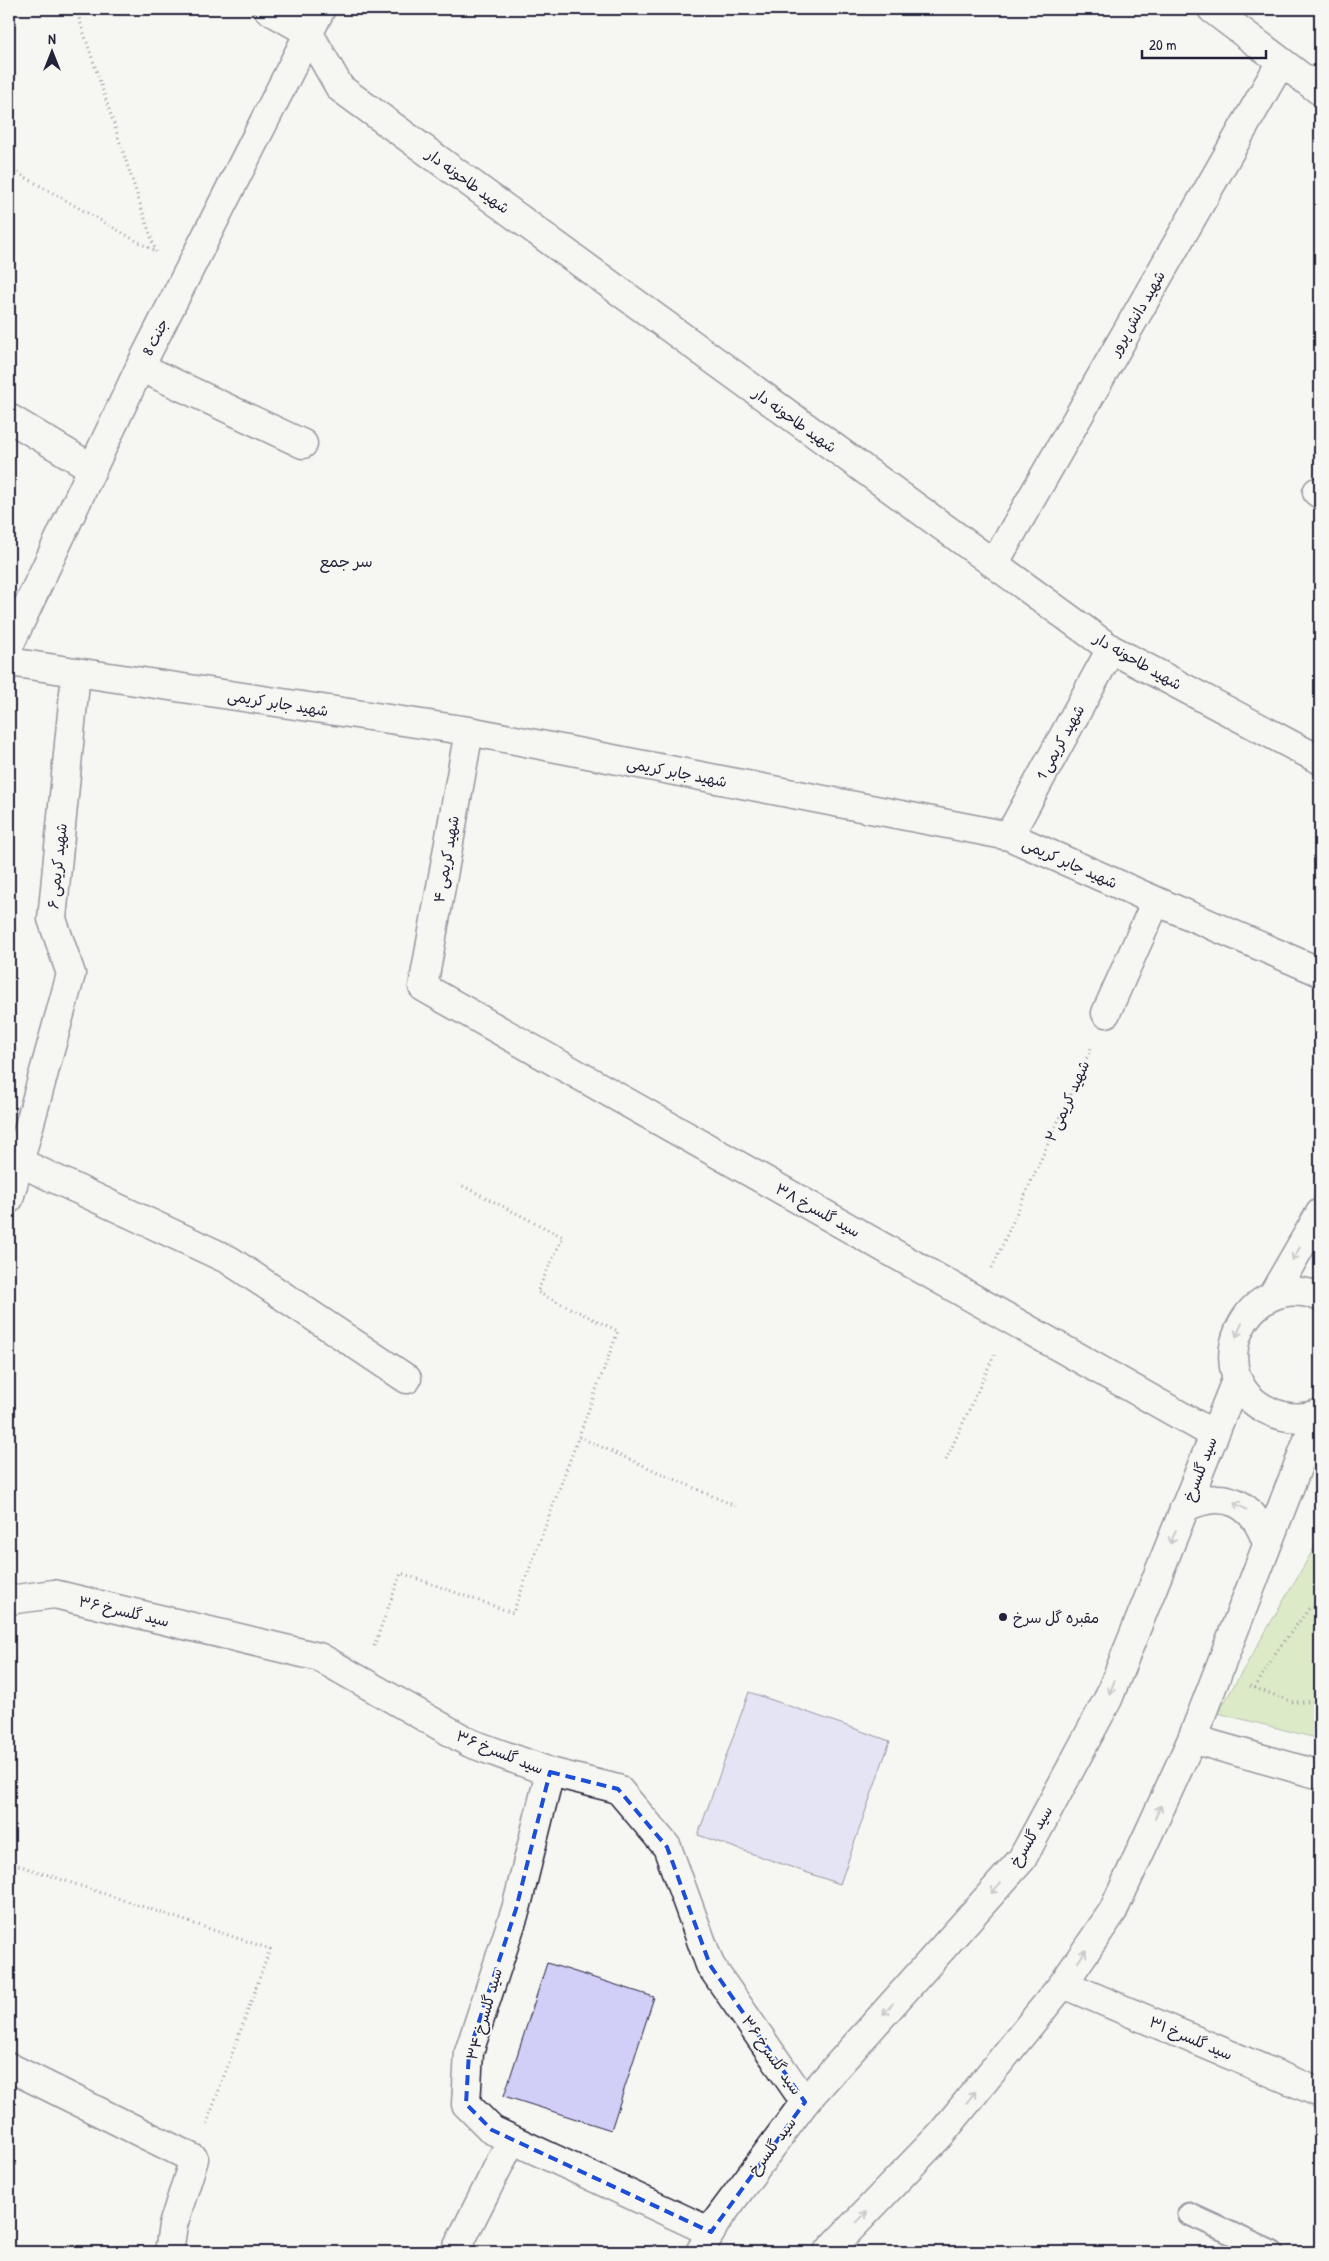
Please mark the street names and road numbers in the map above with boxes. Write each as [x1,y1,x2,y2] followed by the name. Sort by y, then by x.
[421,143,514,218] street label: شهيد طاحونه دار
[1104,267,1170,360] street label: شهید دانش پرور
[137,315,173,359] street label: جنت 8
[748,382,841,457] street label: شهيد طاحونه دار
[1089,627,1186,695] street label: شهيد طاحونه دار
[226,685,330,721] street label: شهید جابر کریمی
[1031,701,1089,783] street label: شهید کریمی 1
[625,752,729,792] street label: شهید جابر کریمی
[428,814,464,904] street label: شهید کریمی ۴
[42,822,72,910] street label: شهید کریمی ۶
[1019,833,1121,893] street label: شهید جابر کریمی
[1040,1057,1094,1145] street label: شهید کریمی ۲
[772,1178,864,1242] street label: سید گلسرخ ۳۸
[1178,1434,1222,1504] street label: سید گلسرخ
[77,1590,171,1632] street label: سید گلسرخ ۳۶
[453,1725,547,1779] street label: سید گلسرخ ۳۶
[1005,1802,1057,1870] street label: سید گلسرخ
[461,1966,507,2062] street label: سید گلسرخ ۳۴
[737,2011,807,2099] street label: سید گلسرخ ۳۶
[1146,2011,1236,2065] street label: سید گلسرخ ۳۱
[743,2113,801,2179] street label: سید گلسرخ

